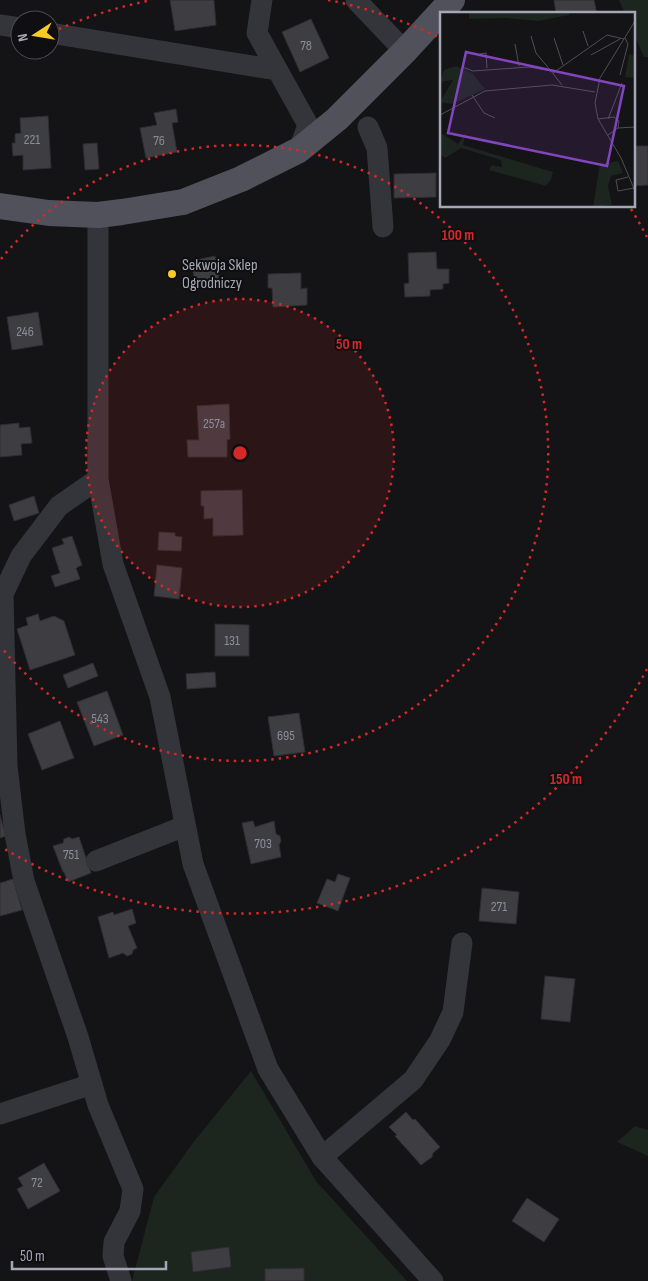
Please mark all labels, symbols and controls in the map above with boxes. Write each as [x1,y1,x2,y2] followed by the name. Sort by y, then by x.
[10,10,60,60] north arrow
[440,12,636,208] inset map
[14,32,32,43] text: N
[300,37,312,54] house number: 78
[24,131,40,148] house number: 221
[153,132,165,149] house number: 76
[442,226,474,245] text: 100 m
[182,256,258,293] place label: Sekwoja Sklep Ogrodniczy
[166,268,178,280] marker: Sekwoja Sklep Ogrodniczy
[16,323,34,340] house number: 246
[336,335,362,354] text: 50 m
[203,415,225,432] house number: 257a
[231,444,249,462] centre of rings
[224,632,240,649] house number: 131
[91,710,109,727] house number: 543
[277,727,295,744] house number: 695
[550,770,582,789] text: 150 m
[254,835,272,852] house number: 703
[63,846,79,863] house number: 751
[491,898,507,915] house number: 271
[31,1174,43,1191] house number: 72
[12,1238,166,1270] scale bar
[20,1247,45,1266] text: 50 m

